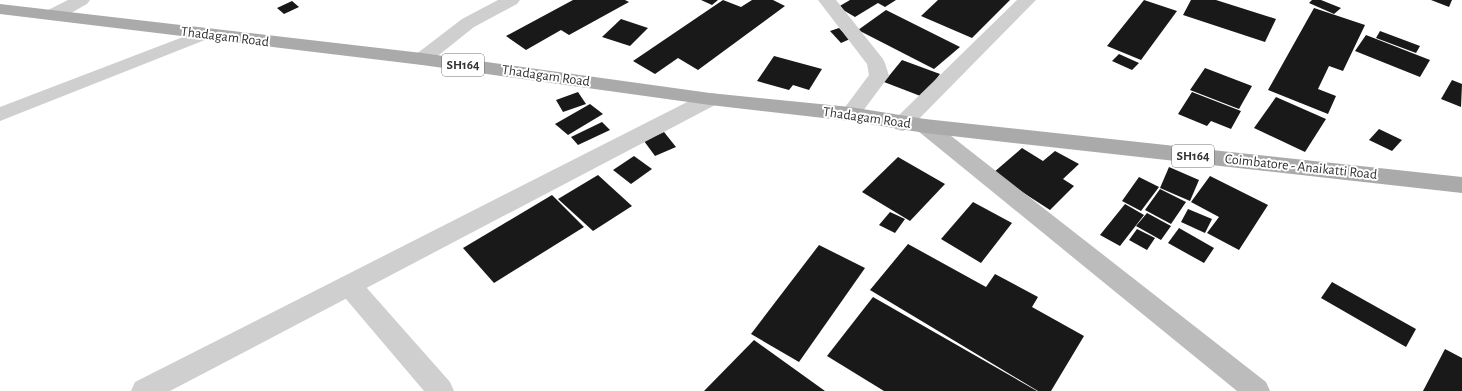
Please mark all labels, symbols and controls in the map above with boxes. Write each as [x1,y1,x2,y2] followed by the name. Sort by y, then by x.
[180,25,270,49] street label: Thadagam Road
[442,54,484,76] road number: SH164
[501,63,591,89] street label: Thadagam Road
[822,105,912,131] street label: Thadagam Road
[1172,145,1214,167] road number: SH164
[1224,152,1378,182] street label: Coimbatore - Anaikatti Road

